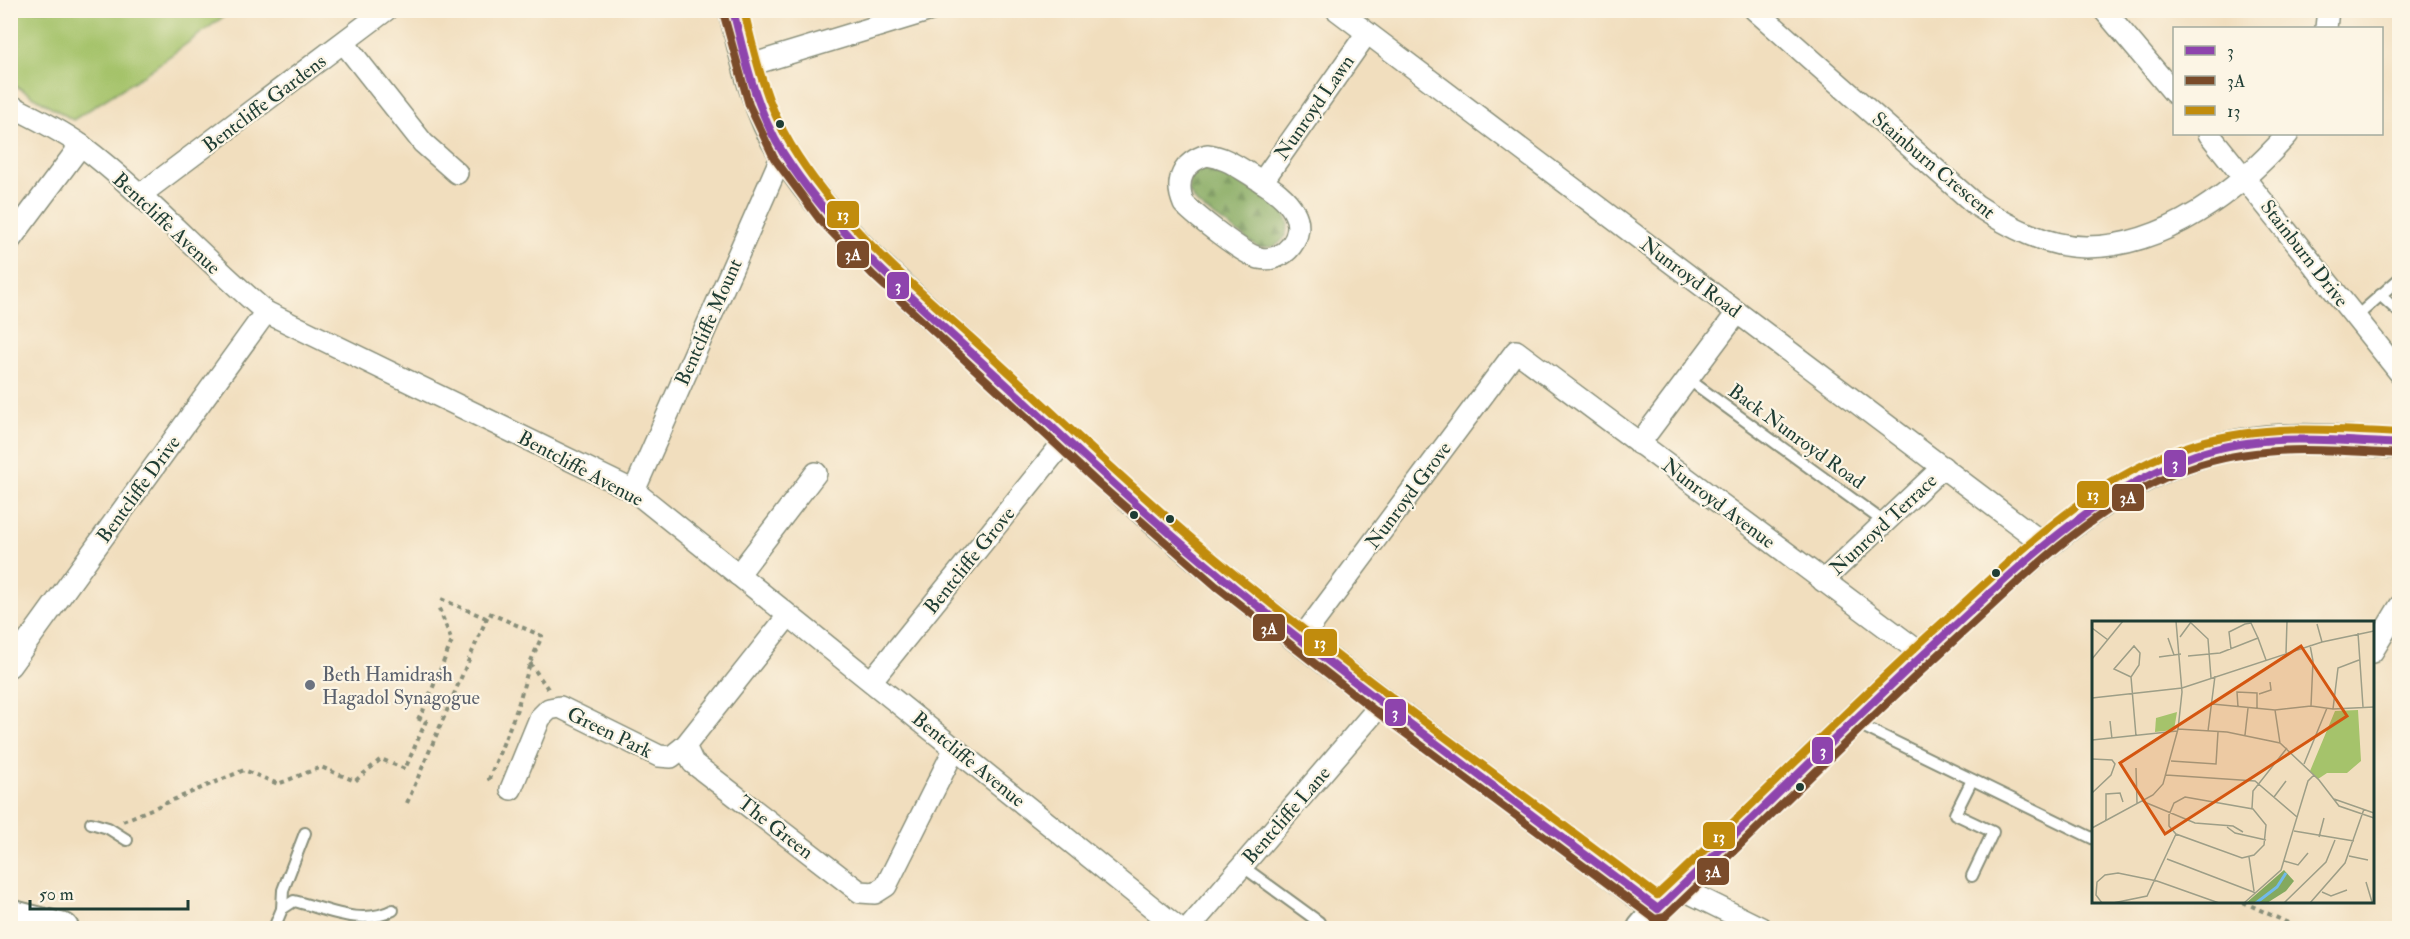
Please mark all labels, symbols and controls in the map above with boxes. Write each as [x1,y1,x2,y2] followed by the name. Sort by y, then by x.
[2173,27,2383,135] legend
[2227,40,2234,63] text: 3
[198,49,331,158] street label: Bentcliffe Gardens
[1269,50,1360,165] street label: Nunroyd Lawn
[2227,70,2246,93] text: 3A
[2227,100,2240,123] text: 13
[1867,106,2001,225] street label: Stainburn Crescent
[774,118,786,130] unlabelled marker
[107,167,226,280] street label: Bentcliffe Avenue
[2255,195,2354,312] street label: Stainburn Drive
[826,200,860,229] line badge: 13
[837,205,849,225] text: 13
[1635,231,1746,323] street label: Nunroyd Road
[836,240,870,269] line badge: 3A
[845,245,862,265] text: 3A
[669,254,748,390] street label: Bentcliffe Mount
[886,271,910,300] line badge: 3
[895,276,901,296] text: 3
[1724,378,1870,494] street label: Back Nunroyd Road
[514,425,648,512] street label: Bentcliffe Avenue
[91,431,186,548] street label: Bentcliffe Drive
[1360,437,1457,554] street label: Nunroyd Grove
[2163,449,2187,478] line badge: 3
[1657,453,1780,554] street label: Nunroyd Avenue
[2172,454,2178,474] text: 3
[1824,468,1942,581] street label: Nunroyd Terrace
[2076,480,2110,509] line badge: 13
[2111,483,2145,512] line badge: 3A
[2087,485,2099,505] text: 13
[2120,488,2137,508] text: 3A
[918,502,1020,619] street label: Bentcliffe Grove
[1128,509,1140,521] unlabelled marker
[1164,513,1176,525] unlabelled marker
[1990,567,2002,579] unlabelled marker
[1252,613,1286,642] line badge: 3A
[1261,619,1278,639] text: 3A
[2092,621,2374,903] inset map
[1303,628,1338,657] line badge: 13
[1314,633,1326,653] text: 13
[322,662,480,710] place label: Beth Hamidrash Hagadol Synagogue
[303,678,317,692] marker: Beth Hamidrash Hagadol Synagogue
[1384,698,1407,727] line badge: 3
[563,701,657,764] street label: Green Park
[1392,703,1398,723] text: 3
[907,706,1030,813] street label: Bentcliffe Avenue
[1811,736,1834,765] line badge: 3
[1820,741,1826,761] text: 3
[1237,761,1336,870] street label: Bentcliffe Lane
[1794,781,1806,793] unlabelled marker
[733,790,819,865] street label: The Green
[1702,821,1736,850] line badge: 13
[1713,827,1725,847] text: 13
[1696,857,1730,886] line badge: 3A
[1705,862,1722,882] text: 3A
[30,873,188,911] scale bar
[39,883,74,906] text: 50 m

